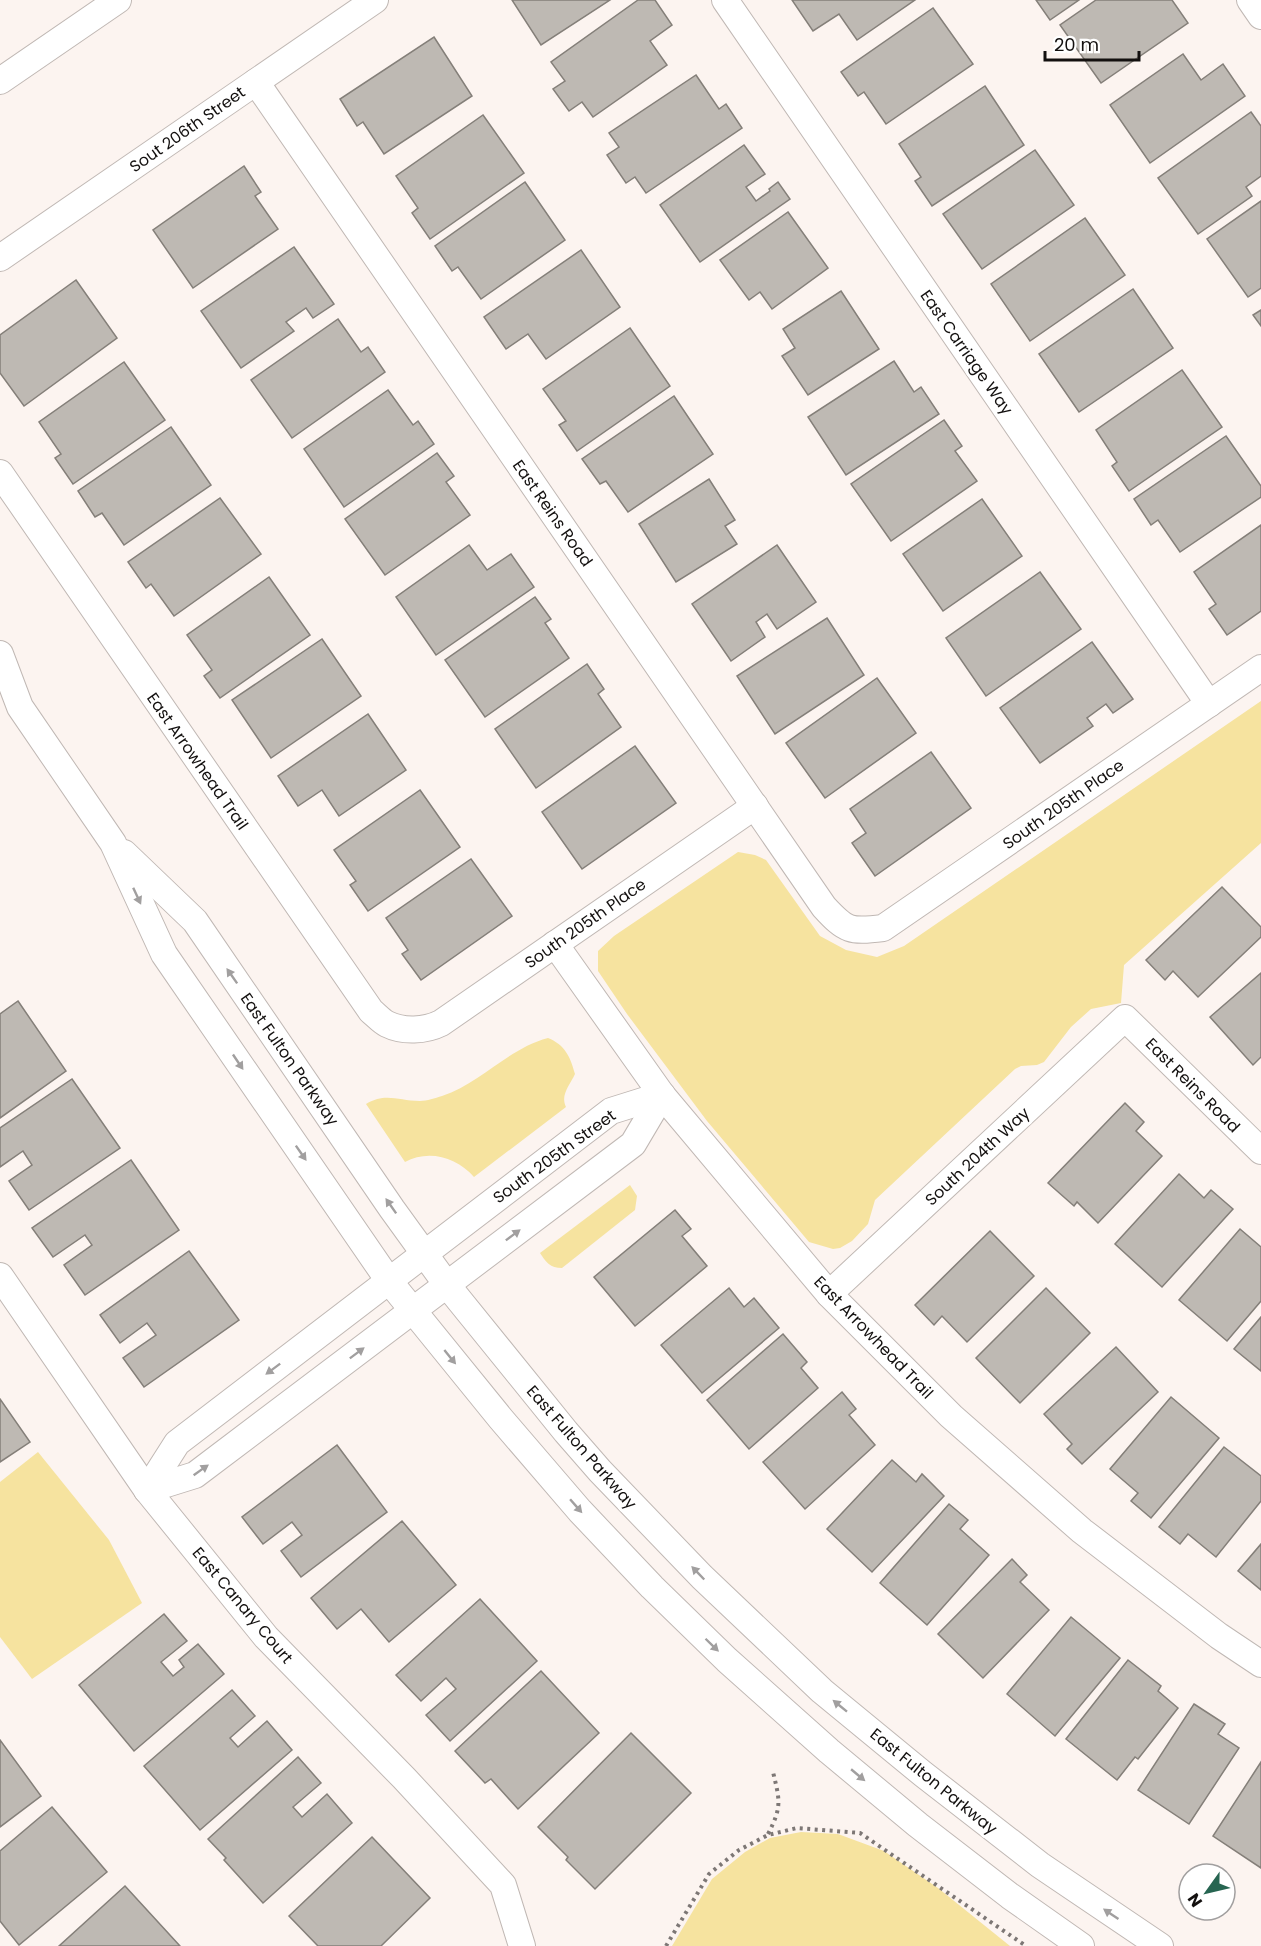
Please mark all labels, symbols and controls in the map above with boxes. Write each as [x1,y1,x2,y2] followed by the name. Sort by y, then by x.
[1045,24,1140,62] scale bar
[1054,32,1099,57] text: 20 m
[125,81,250,178] street label: Sout 206th Street
[915,285,1018,419] street label: East Carriage Way
[507,455,598,571] street label: East Reins Road
[141,688,254,835] street label: East Arrowhead Trail
[998,754,1129,855] street label: South 205th Place
[520,873,651,974] street label: South 205th Place
[133,887,142,904] one-way arrow
[226,969,238,985] one-way arrow
[235,988,344,1130] street label: East Fulton Parkway
[1140,1033,1245,1138] street label: East Reins Road
[232,1054,243,1070] one-way arrow
[920,1102,1035,1211] street label: South 204th Way
[488,1104,621,1209] street label: South 205th Street
[295,1145,307,1161] one-way arrow
[385,1199,397,1215] one-way arrow
[504,1229,520,1241] one-way arrow
[809,1271,939,1404] street label: East Arrowhead Trail
[349,1347,365,1359] one-way arrow
[443,1349,456,1365] one-way arrow
[266,1363,281,1375] one-way arrow
[521,1380,642,1514] street label: East Fulton Parkway
[193,1464,209,1476] one-way arrow
[569,1498,582,1514] one-way arrow
[187,1542,298,1669] street label: East Canary Court
[691,1565,705,1580] one-way arrow
[704,1638,718,1652] one-way arrow
[832,1699,848,1712] one-way arrow
[865,1723,1002,1840] street label: East Fulton Parkway
[850,1768,866,1781] one-way arrow
[1177,1862,1237,1922] north arrow
[1182,1889,1208,1912] text: N
[1104,1908,1120,1920] one-way arrow

